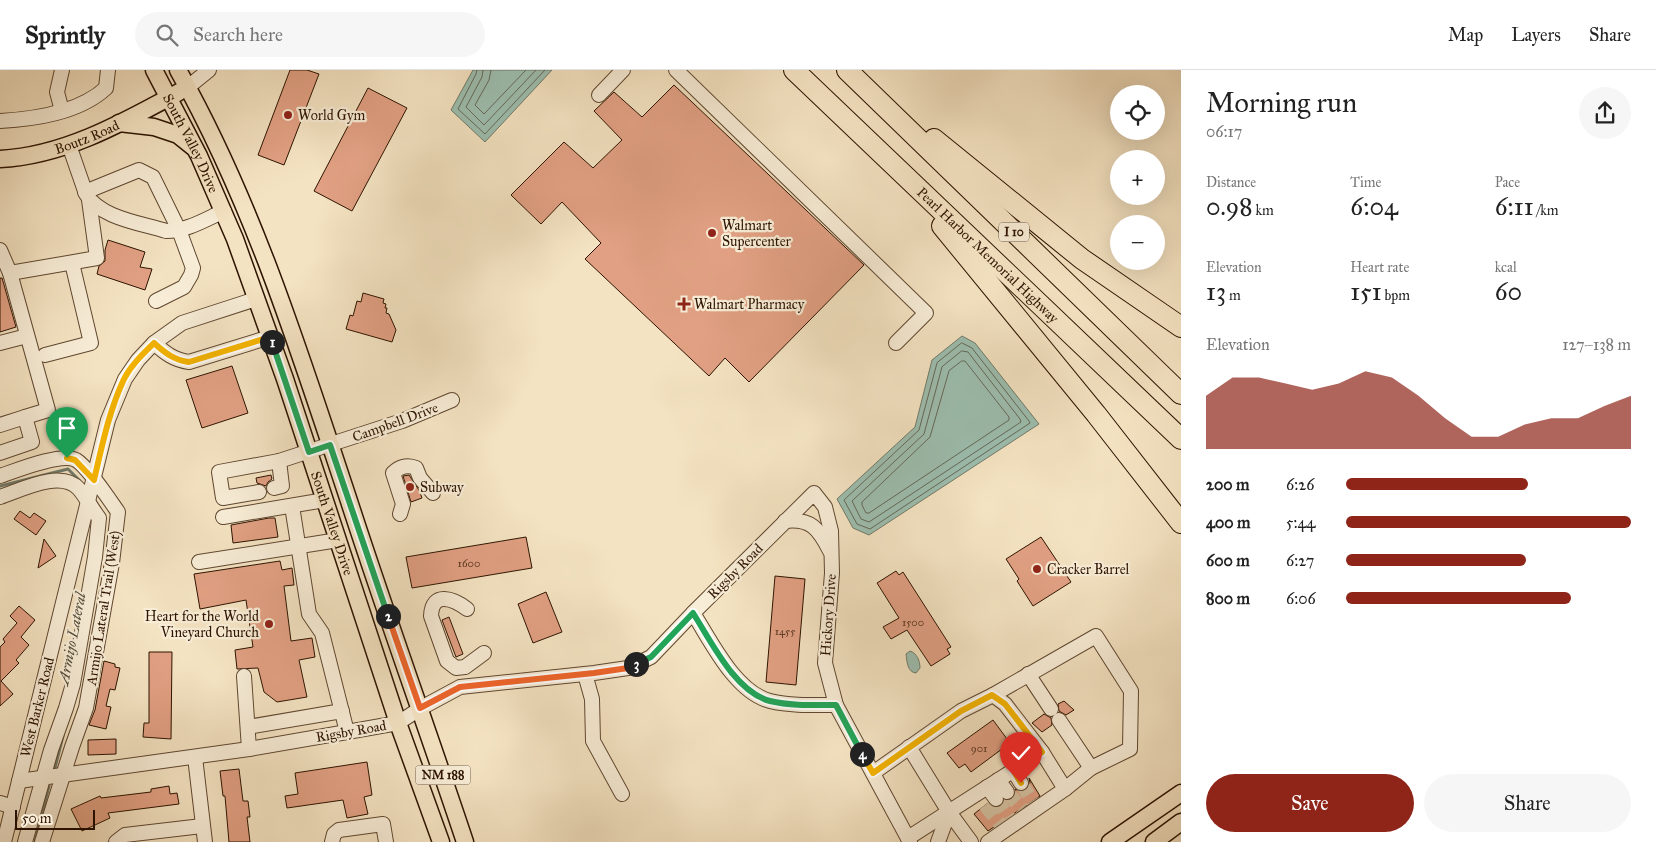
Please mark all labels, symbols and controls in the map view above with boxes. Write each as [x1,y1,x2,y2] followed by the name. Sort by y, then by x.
[135,12,485,57] search box
[25,20,105,50] text: Sprintly
[153,21,181,49] icon: search
[193,23,283,46] text: Search here
[1448,24,1483,46] text: Map
[1511,24,1561,46] text: Layers
[1589,24,1631,46] text: Share
[1110,85,1165,270] map controls
[1110,85,1165,140] button: locate
[1206,85,1357,120] text: Morning run
[1579,87,1631,139] button: share
[159,91,222,196] street label: South Valley Drive
[298,107,366,124] place label: World Gym
[282,109,294,121] marker: World Gym
[53,117,122,158] street label: Boutz Road
[1206,122,1242,141] text: 06:17
[1110,150,1165,205] button: +
[1206,174,1256,191] text: Distance
[1350,174,1381,191] text: Time
[1495,174,1520,191] text: Pace
[913,184,1062,327] street label: Pearl Harbor Memorial Highway
[1206,191,1252,222] text: 0.98
[1350,191,1398,222] text: 6:04
[1495,191,1534,222] text: 6:11
[1252,202,1274,219] text: km
[1534,202,1559,219] text: /km
[1110,215,1165,270] button: −
[722,217,792,250] place label: Walmart Supercenter
[999,222,1029,242] road number: I 10
[706,227,718,239] marker: Walmart Supercenter
[1206,259,1262,276] text: Elevation
[1350,259,1409,276] text: Heart rate
[1495,259,1517,276] text: kcal
[1206,276,1226,307] text: 13
[1350,276,1382,307] text: 151
[1495,276,1522,307] text: 60
[1226,287,1241,304] text: m
[1382,287,1410,304] text: bpm
[694,296,805,313] place label: Walmart Pharmacy
[678,298,690,310] marker: Walmart Pharmacy
[260,330,284,354] pin: 1
[270,334,275,351] text: 1
[1206,335,1270,354] text: Elevation
[1562,335,1631,354] text: 127–138 m
[350,399,440,446] street label: Campbell Drive
[46,407,88,458] pin
[53,414,81,442] icon: arrive
[307,469,357,578] street label: South Valley Drive
[1206,475,1249,494] text: 200 m
[1286,475,1314,494] text: 6:26
[420,479,464,496] place label: Subway
[404,481,416,493] marker: Subway
[1206,513,1250,532] text: 400 m
[1286,513,1315,532] text: 5:44
[83,529,125,688] street label: Armijo Lateral Trail (West)
[704,540,767,603] street label: Rigsby Road
[1206,551,1250,570] text: 600 m
[1286,551,1314,570] text: 6:27
[458,557,480,570] house number: 1600
[1047,561,1129,578] place label: Cracker Barrel
[1031,563,1043,575] marker: Cracker Barrel
[817,573,840,657] street label: Hickory Drive
[54,589,90,689] water label: Armijo Lateral
[1206,589,1250,608] text: 800 m
[1286,589,1316,608] text: 6:06
[376,604,400,628] pin: 2
[145,608,259,641] place label: Heart for the World Vineyard Church
[385,608,392,625] text: 2
[902,616,924,629] house number: 1500
[263,618,275,630] marker: Heart for the World Vineyard Church
[775,625,795,638] house number: 1455
[624,652,648,676] pin: 3
[17,655,58,759] street label: West Barker Road
[634,656,639,673] text: 3
[314,717,388,746] street label: Rigsby Road
[1000,732,1042,783] pin
[1007,739,1035,767] icon: check
[850,742,874,766] pin: 4
[971,742,987,755] house number: 901
[859,746,866,763] text: 4
[416,766,470,784] road number: NM 188
[1206,774,1414,832] button: Save
[1424,774,1631,832] button: Share
[15,807,95,830] scale bar
[22,810,51,827] text: 50 m

